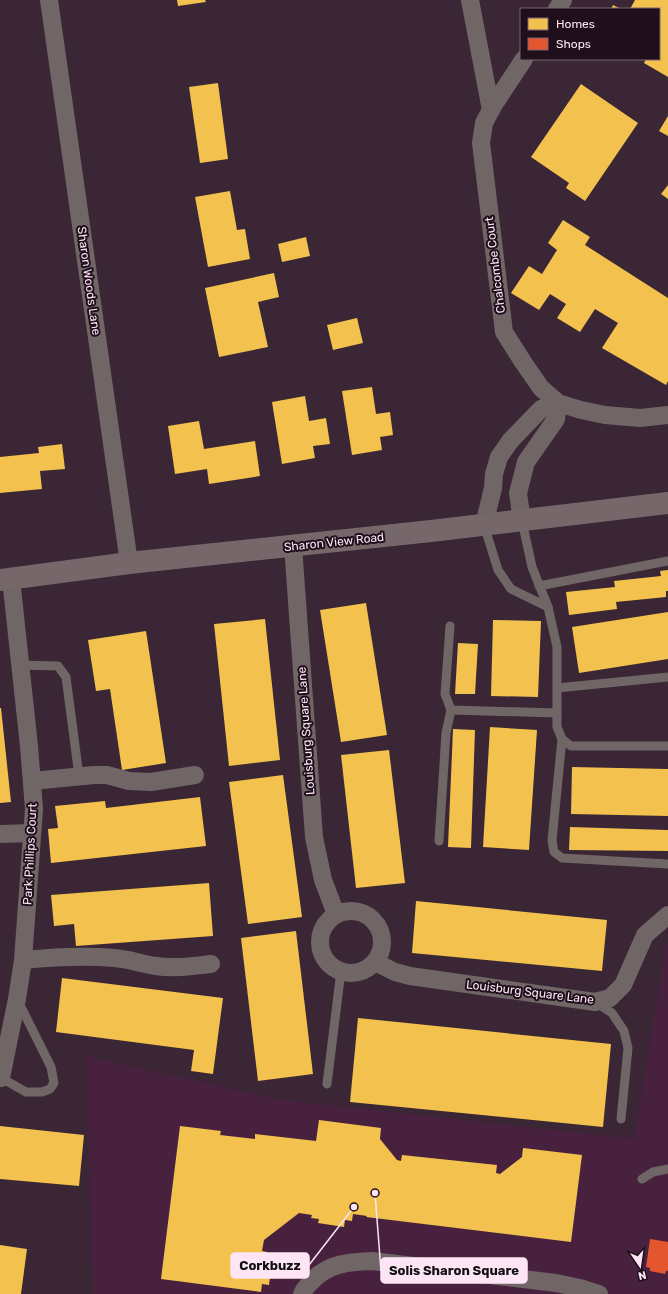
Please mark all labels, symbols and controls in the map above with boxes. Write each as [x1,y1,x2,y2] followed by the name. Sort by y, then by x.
[520,8,660,60] legend
[556,17,595,31] text: Homes
[556,37,591,51] text: Shops
[482,216,508,314] street label: Chalcombe Court
[74,226,104,336] street label: Sharon Woods Lane
[283,530,385,554] street label: Sharon View Road
[295,666,317,796] street label: Louisburg Square Lane
[20,802,40,905] street label: Park Phillips Court
[465,977,595,1007] street label: Louisburg Square Lane
[620,1246,660,1286] north arrow
[231,1253,309,1278] callout: Corkbuzz
[239,1258,301,1273] text: Corkbuzz
[381,1258,527,1283] callout: Solis Sharon Square
[389,1263,519,1278] text: Solis Sharon Square
[637,1268,647,1282] text: N

